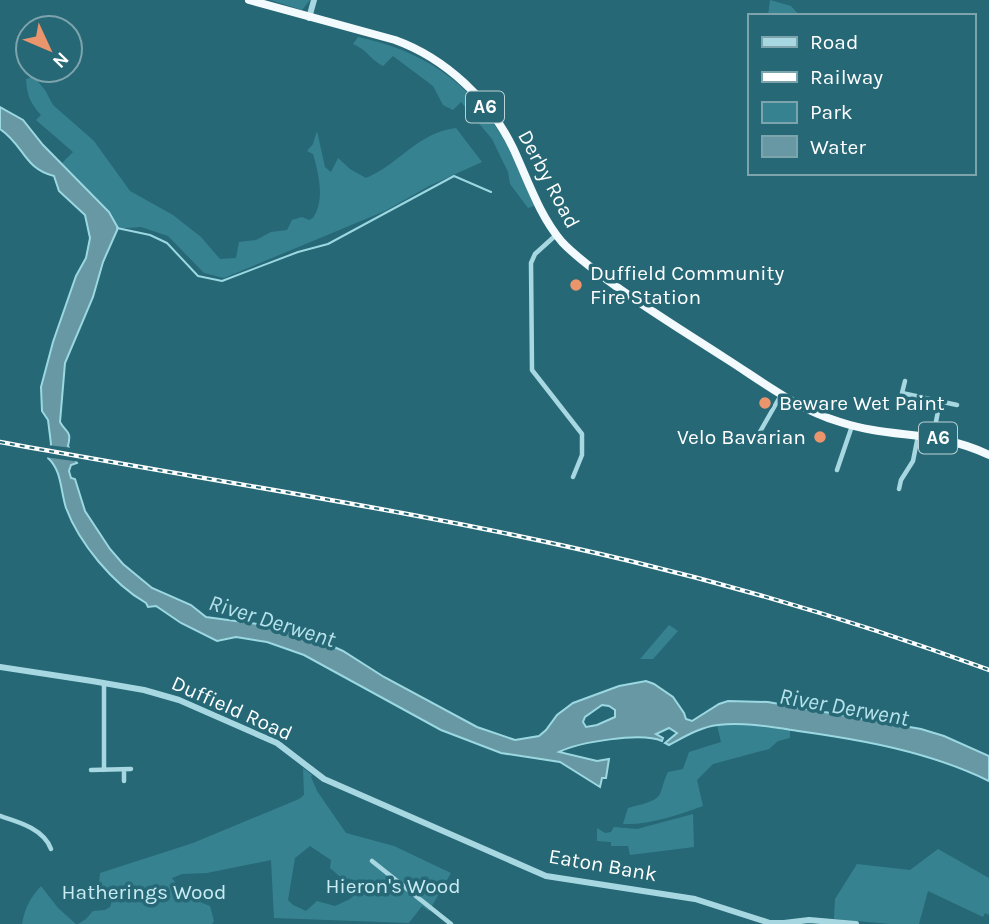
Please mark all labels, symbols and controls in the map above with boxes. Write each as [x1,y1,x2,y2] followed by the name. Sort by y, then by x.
[14,14,84,84] north arrow
[748,14,975,175] legend
[810,30,858,54] text: Road
[48,48,73,73] text: N
[810,65,883,89] text: Railway
[466,92,504,122] road number: A6
[810,100,853,124] text: Park
[513,126,585,232] street label: Derby Road
[810,135,866,159] text: Water
[590,261,785,309] place label: Duffield Community Fire Station
[568,277,584,293] marker: Duffield Community Fire Station
[779,391,945,415] place label: Beware Wet Paint
[757,395,773,411] marker: Beware Wet Paint
[919,422,957,453] road number: A6
[677,425,806,449] place label: Velo Bavarian
[812,429,828,445] marker: Velo Bavarian
[205,589,340,653] water label: River Derwent
[168,671,296,745] street label: Duffield Road
[777,682,912,732] water label: River Derwent
[547,844,659,886] street label: Eaton Bank
[325,874,461,898] park label: Hieron's Wood
[62,880,226,904] park label: Hatherings Wood

